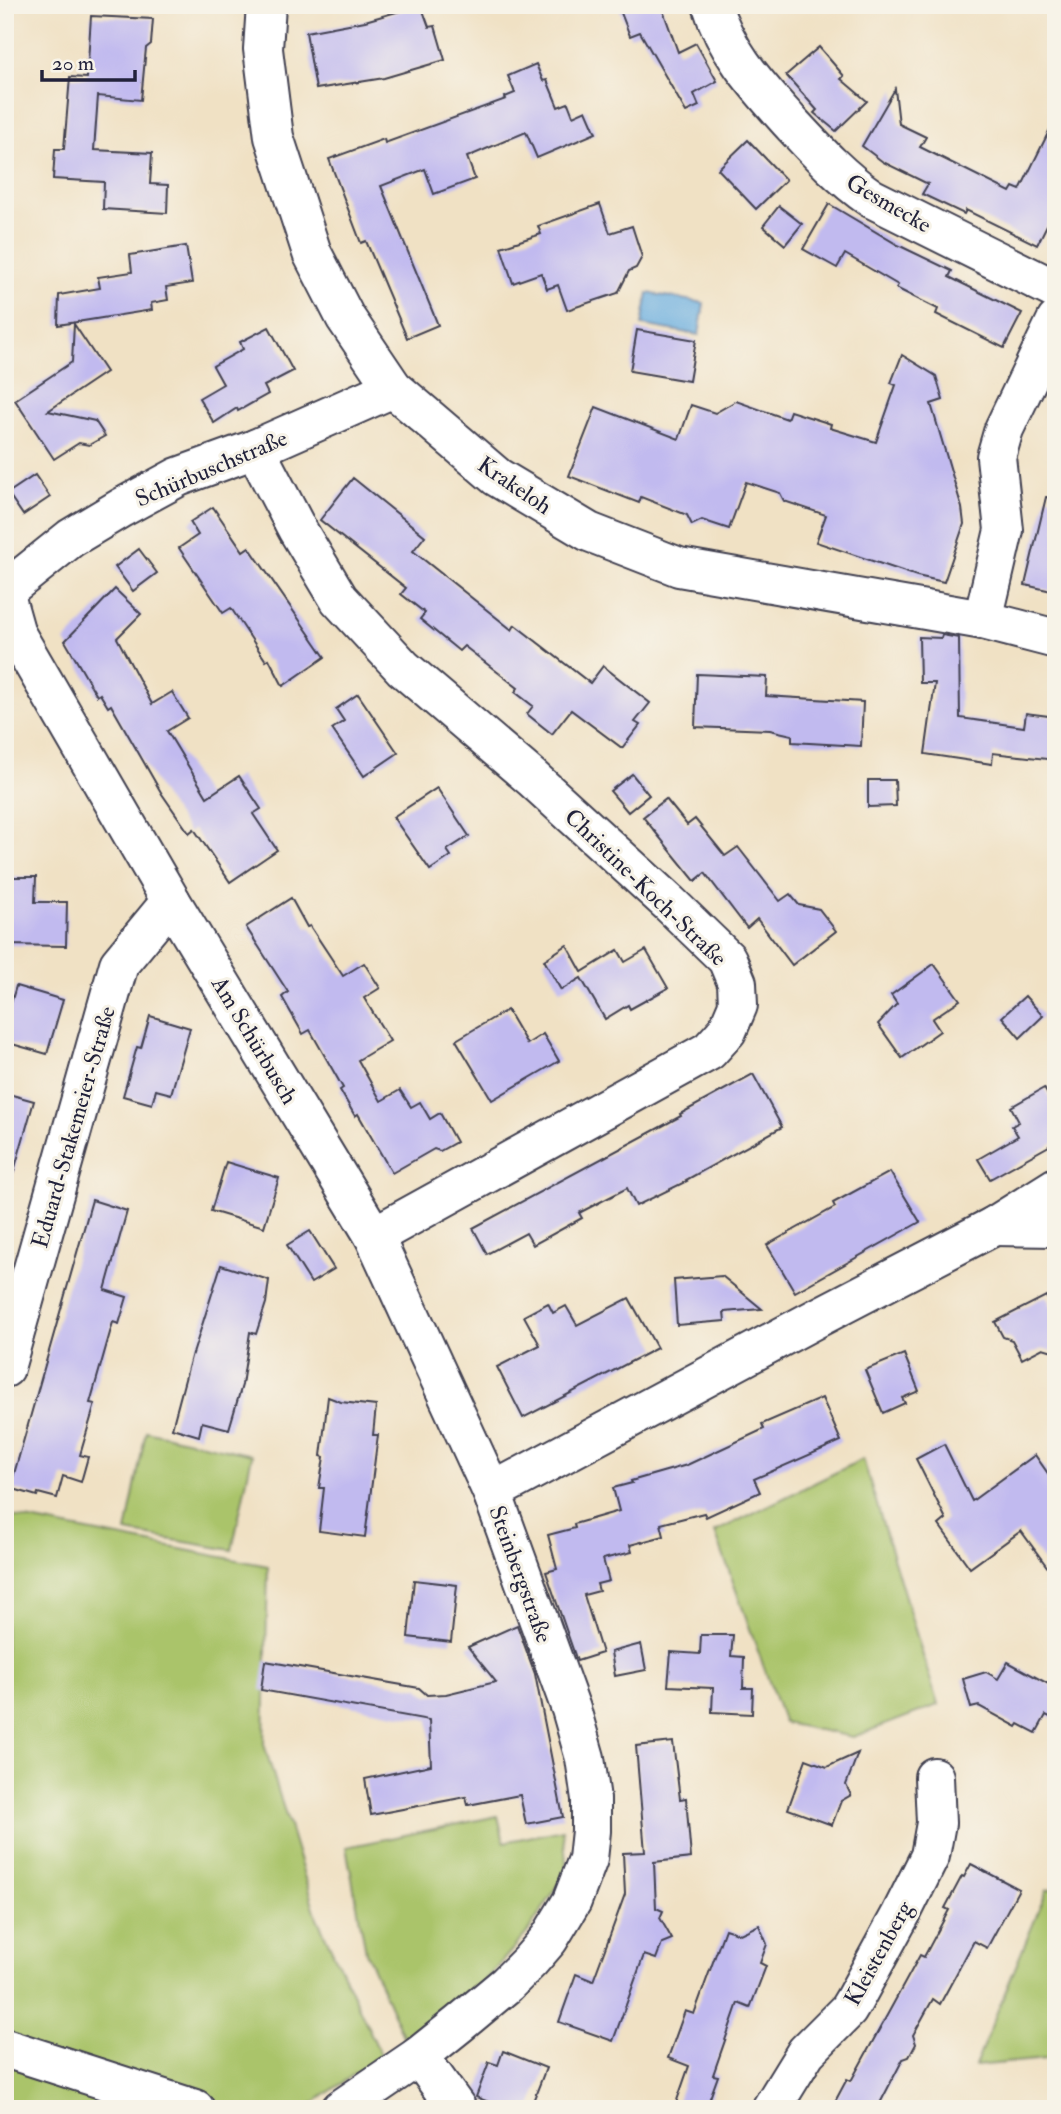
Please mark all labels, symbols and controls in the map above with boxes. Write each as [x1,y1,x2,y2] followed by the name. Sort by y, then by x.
[42,38,135,82] scale bar
[52,50,94,77] text: 20 m
[841,167,937,240] street label: Gesmecke
[131,423,292,513] street label: Schürbuschstraße
[472,450,557,521] street label: Krakeloh
[558,802,733,973] street label: Christine-Koch-Straße
[205,970,304,1109] street label: Am Schürbusch
[25,1002,122,1251] street label: Eduard-Stakemeier-Straße
[482,1502,559,1647] street label: Steinbergstraße
[838,1895,919,2011] street label: Kleistenberg

